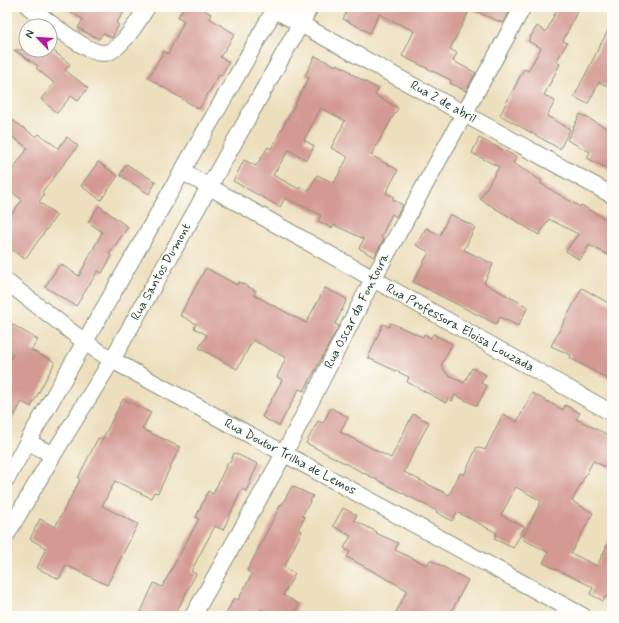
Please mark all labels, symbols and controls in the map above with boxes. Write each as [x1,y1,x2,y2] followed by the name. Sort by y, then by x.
[18,18,58,58] north arrow
[22,28,38,40] text: N
[407,77,479,127] street label: Rua 2 de abril
[127,220,195,324] street label: Rua Santos Dumont
[320,250,394,372] street label: Rua Oscar da Fontoura
[383,280,537,376] street label: Rua Professora Eloisa Louzada
[221,415,359,499] street label: Rua Doutor Trilha de Lemos

